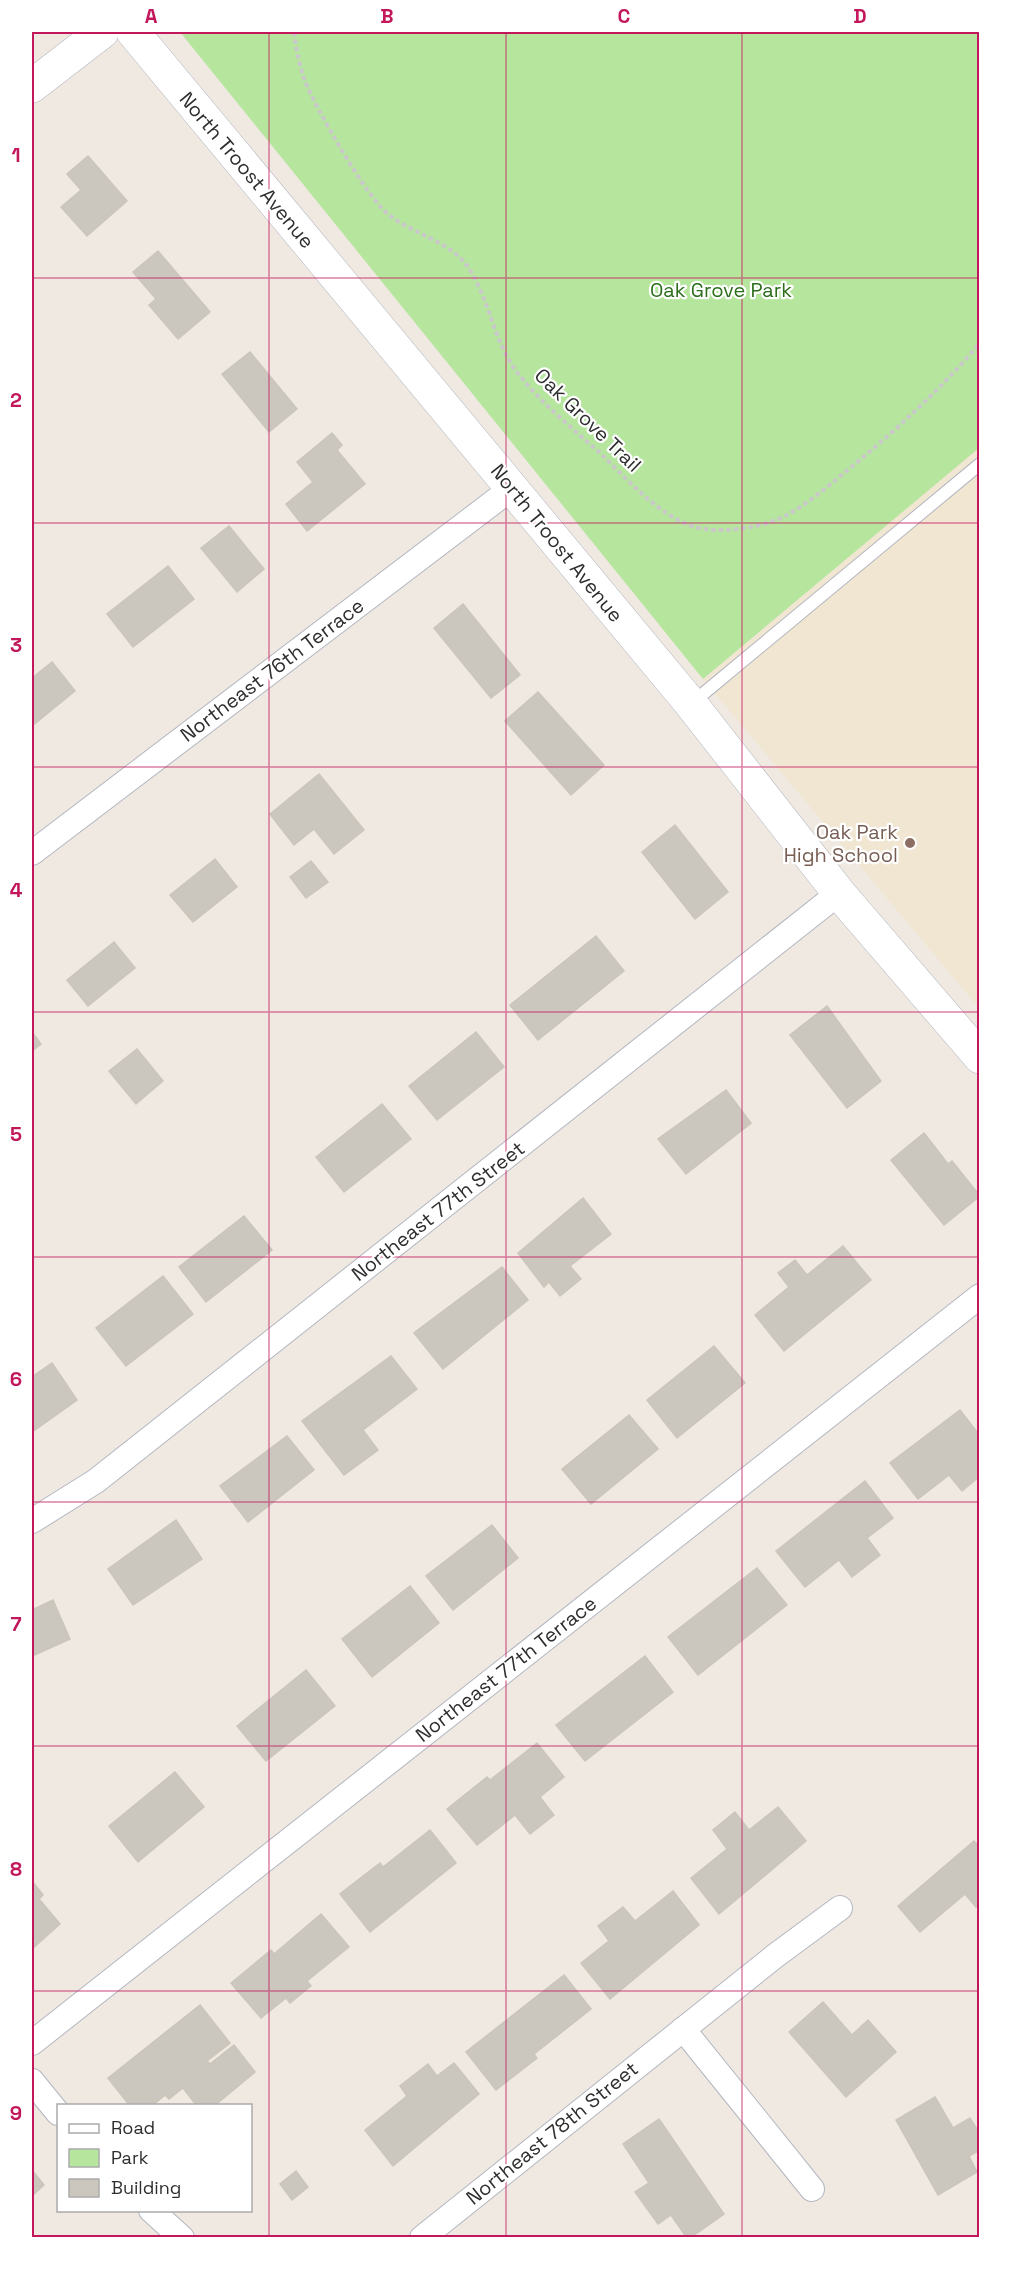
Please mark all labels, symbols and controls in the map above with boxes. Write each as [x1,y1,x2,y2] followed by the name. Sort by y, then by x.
[145,3,158,29] text: A
[380,3,394,29] text: B
[618,3,631,29] text: C
[853,3,867,29] text: D
[174,86,320,254] street label: North Troost Avenue
[11,142,21,168] text: 1
[650,277,792,303] park label: Oak Grove Park
[529,362,647,478] street label: Oak Grove Trail
[10,387,22,413] text: 2
[485,458,629,628] street label: North Troost Avenue
[175,592,369,748] street label: Northeast 76th Terrace
[10,632,22,658] text: 3
[784,819,898,868] place label: Oak Park High School
[903,836,917,850] marker: Oak Park High School
[10,877,23,903] text: 4
[10,1121,22,1147] text: 5
[346,1135,530,1287] street label: Northeast 77th Street
[10,1366,22,1392] text: 6
[410,1590,602,1748] street label: Northeast 77th Terrace
[10,1611,22,1637] text: 7
[10,1856,22,1882] text: 8
[461,2056,643,2210] street label: Northeast 78th Street
[10,2100,22,2126] text: 9
[57,2104,252,2212] legend
[111,2116,155,2139] text: Road
[111,2146,149,2169] text: Park
[111,2176,181,2199] text: Building

